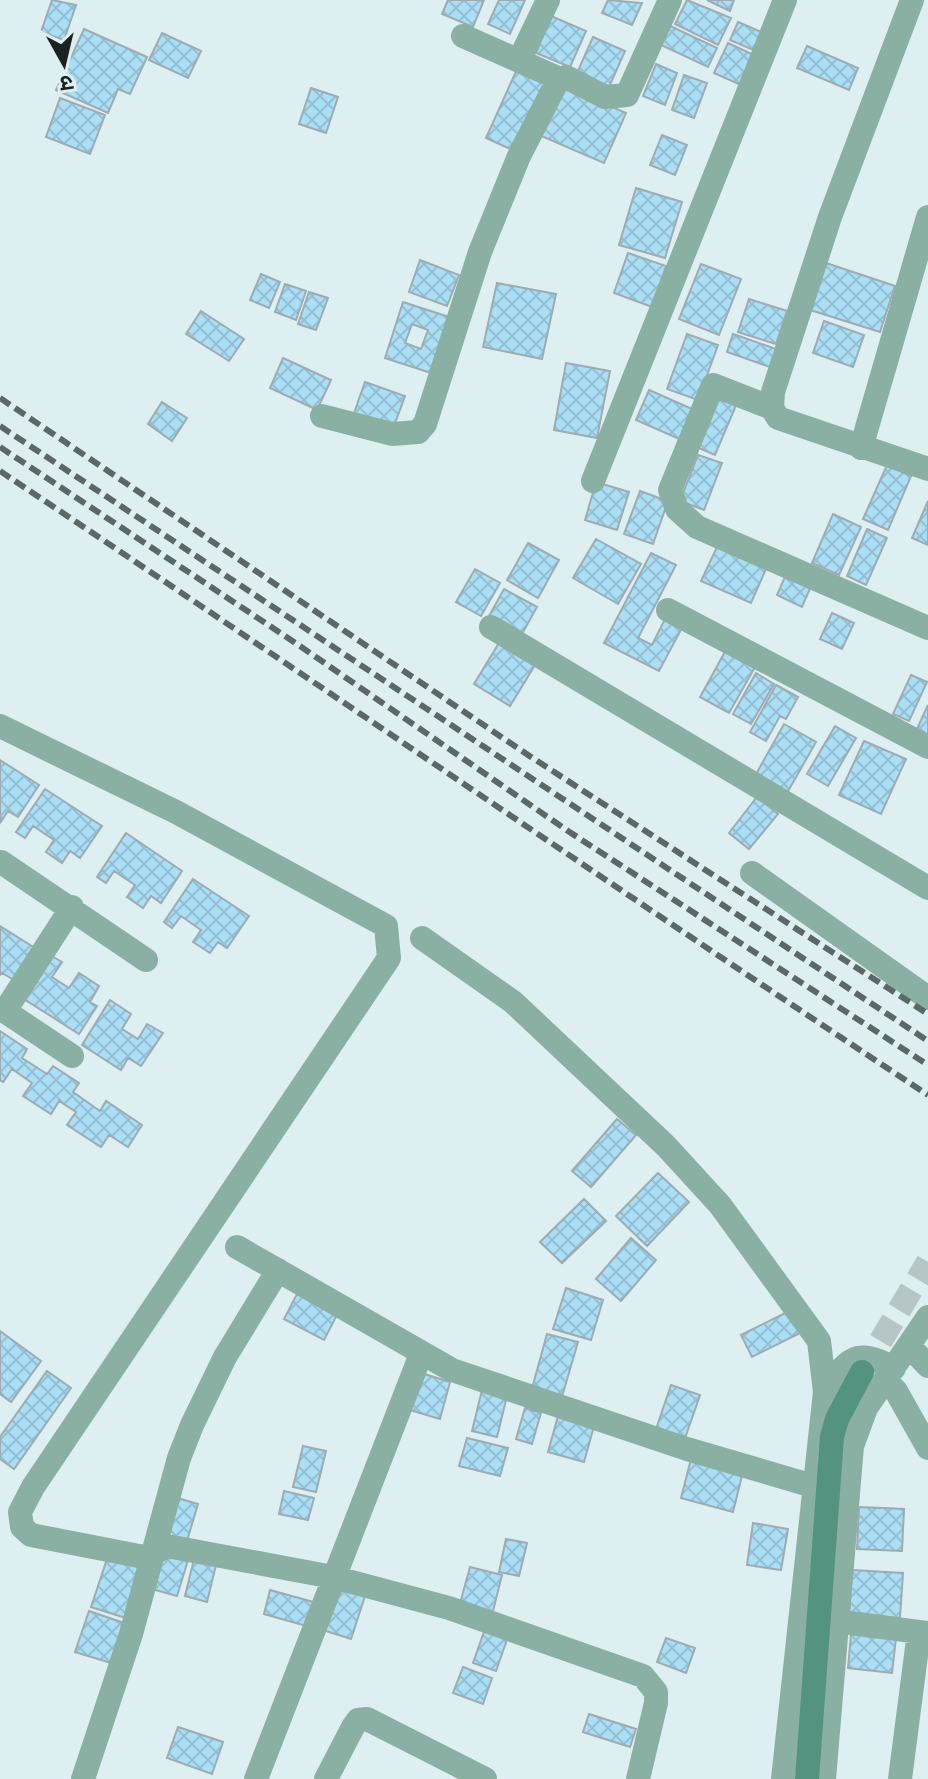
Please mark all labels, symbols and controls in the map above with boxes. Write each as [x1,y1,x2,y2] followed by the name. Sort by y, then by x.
[24,24,104,104] north arrow
[57,69,75,98] text: उ

